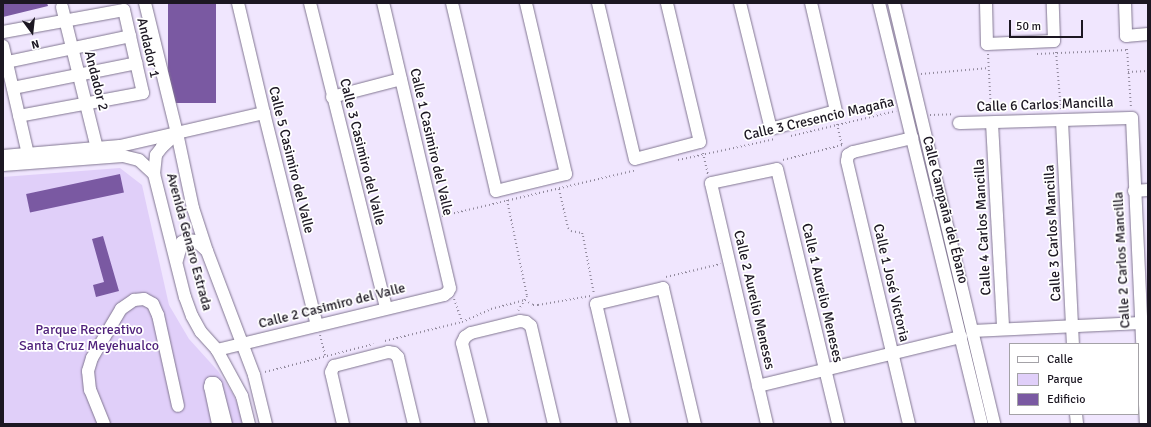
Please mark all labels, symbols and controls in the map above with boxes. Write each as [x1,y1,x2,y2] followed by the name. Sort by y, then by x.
[12,12,52,52] north arrow
[1011,12,1085,38] scale bar
[133,16,163,80] street label: Andador 1
[1016,19,1041,34] text: 50 m
[30,37,41,51] text: N
[80,49,112,113] street label: Andador 2
[406,67,456,217] street label: Calle 1 Casimiro del Valle
[336,77,388,227] street label: Calle 3 Casimiro del Valle
[265,85,317,235] street label: Calle 5 Casimiro del Valle
[742,94,896,144] street label: Calle 3 Cresencio Magaña
[976,94,1114,116] street label: Calle 6 Carlos Mancilla
[919,135,971,285] street label: Calle Campaña del Ébano
[971,158,995,296] street label: Calle 4 Carlos Mancilla
[1041,164,1065,302] street label: Calle 3 Carlos Mancilla
[162,171,216,313] street label: Avenida Genaro Estrada
[1110,191,1134,329] street label: Calle 2 Carlos Mancilla
[798,222,846,364] street label: Calle 1 Aurelio Meneses
[869,222,913,344] street label: Calle 1 José Victoria
[730,229,778,371] street label: Calle 2 Aurelio Meneses
[257,280,407,332] street label: Calle 2 Casimiro del Valle
[19,322,159,354] park label: Parque Recreativo Santa Cruz Meyehualco
[1009,343,1139,415] legend
[1047,352,1073,367] text: Calle
[1047,372,1083,387] text: Parque
[1047,392,1085,407] text: Edificio

